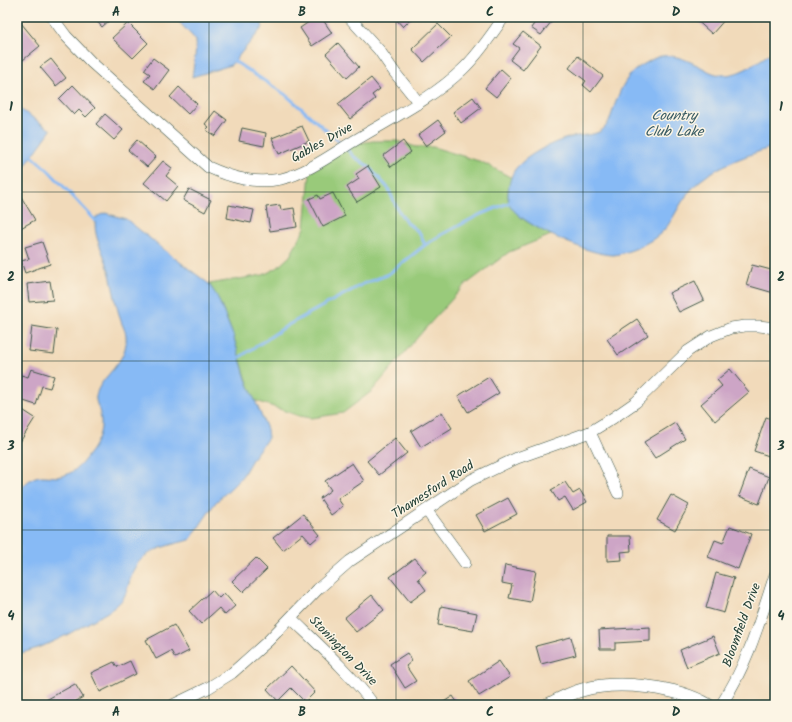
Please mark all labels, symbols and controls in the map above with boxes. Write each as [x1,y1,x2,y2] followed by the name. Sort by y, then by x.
[112,2,120,23] text: A
[298,2,306,23] text: B
[486,2,494,23] text: C
[672,2,681,23] text: D
[9,97,13,118] text: 1
[779,97,783,118] text: 1
[645,105,705,143] water label: Country Club Lake
[287,117,357,169] street label: Gables Drive
[7,267,15,288] text: 2
[777,267,785,288] text: 2
[6,436,15,457] text: 3
[776,436,785,457] text: 3
[388,455,479,525] street label: Thamesford Road
[717,580,767,670] street label: Bloomfield Drive
[7,606,15,627] text: 4
[777,606,785,627] text: 4
[304,611,382,691] street label: Stonington Drive
[112,702,120,722] text: A
[298,702,306,722] text: B
[486,702,494,722] text: C
[672,702,681,722] text: D

